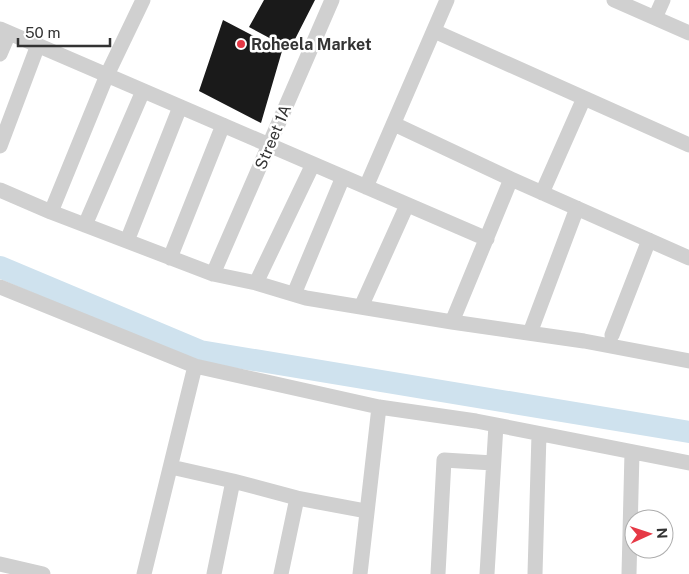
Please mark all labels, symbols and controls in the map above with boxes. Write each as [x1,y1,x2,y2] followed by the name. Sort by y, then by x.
[18,15,110,47] scale bar
[25,24,60,41] text: 50 m
[251,35,372,54] place label: Roheela Market
[235,38,247,50] marker: Roheela Market
[251,102,295,172] street label: Street 1A
[624,509,674,559] north arrow
[654,527,670,539] text: N

